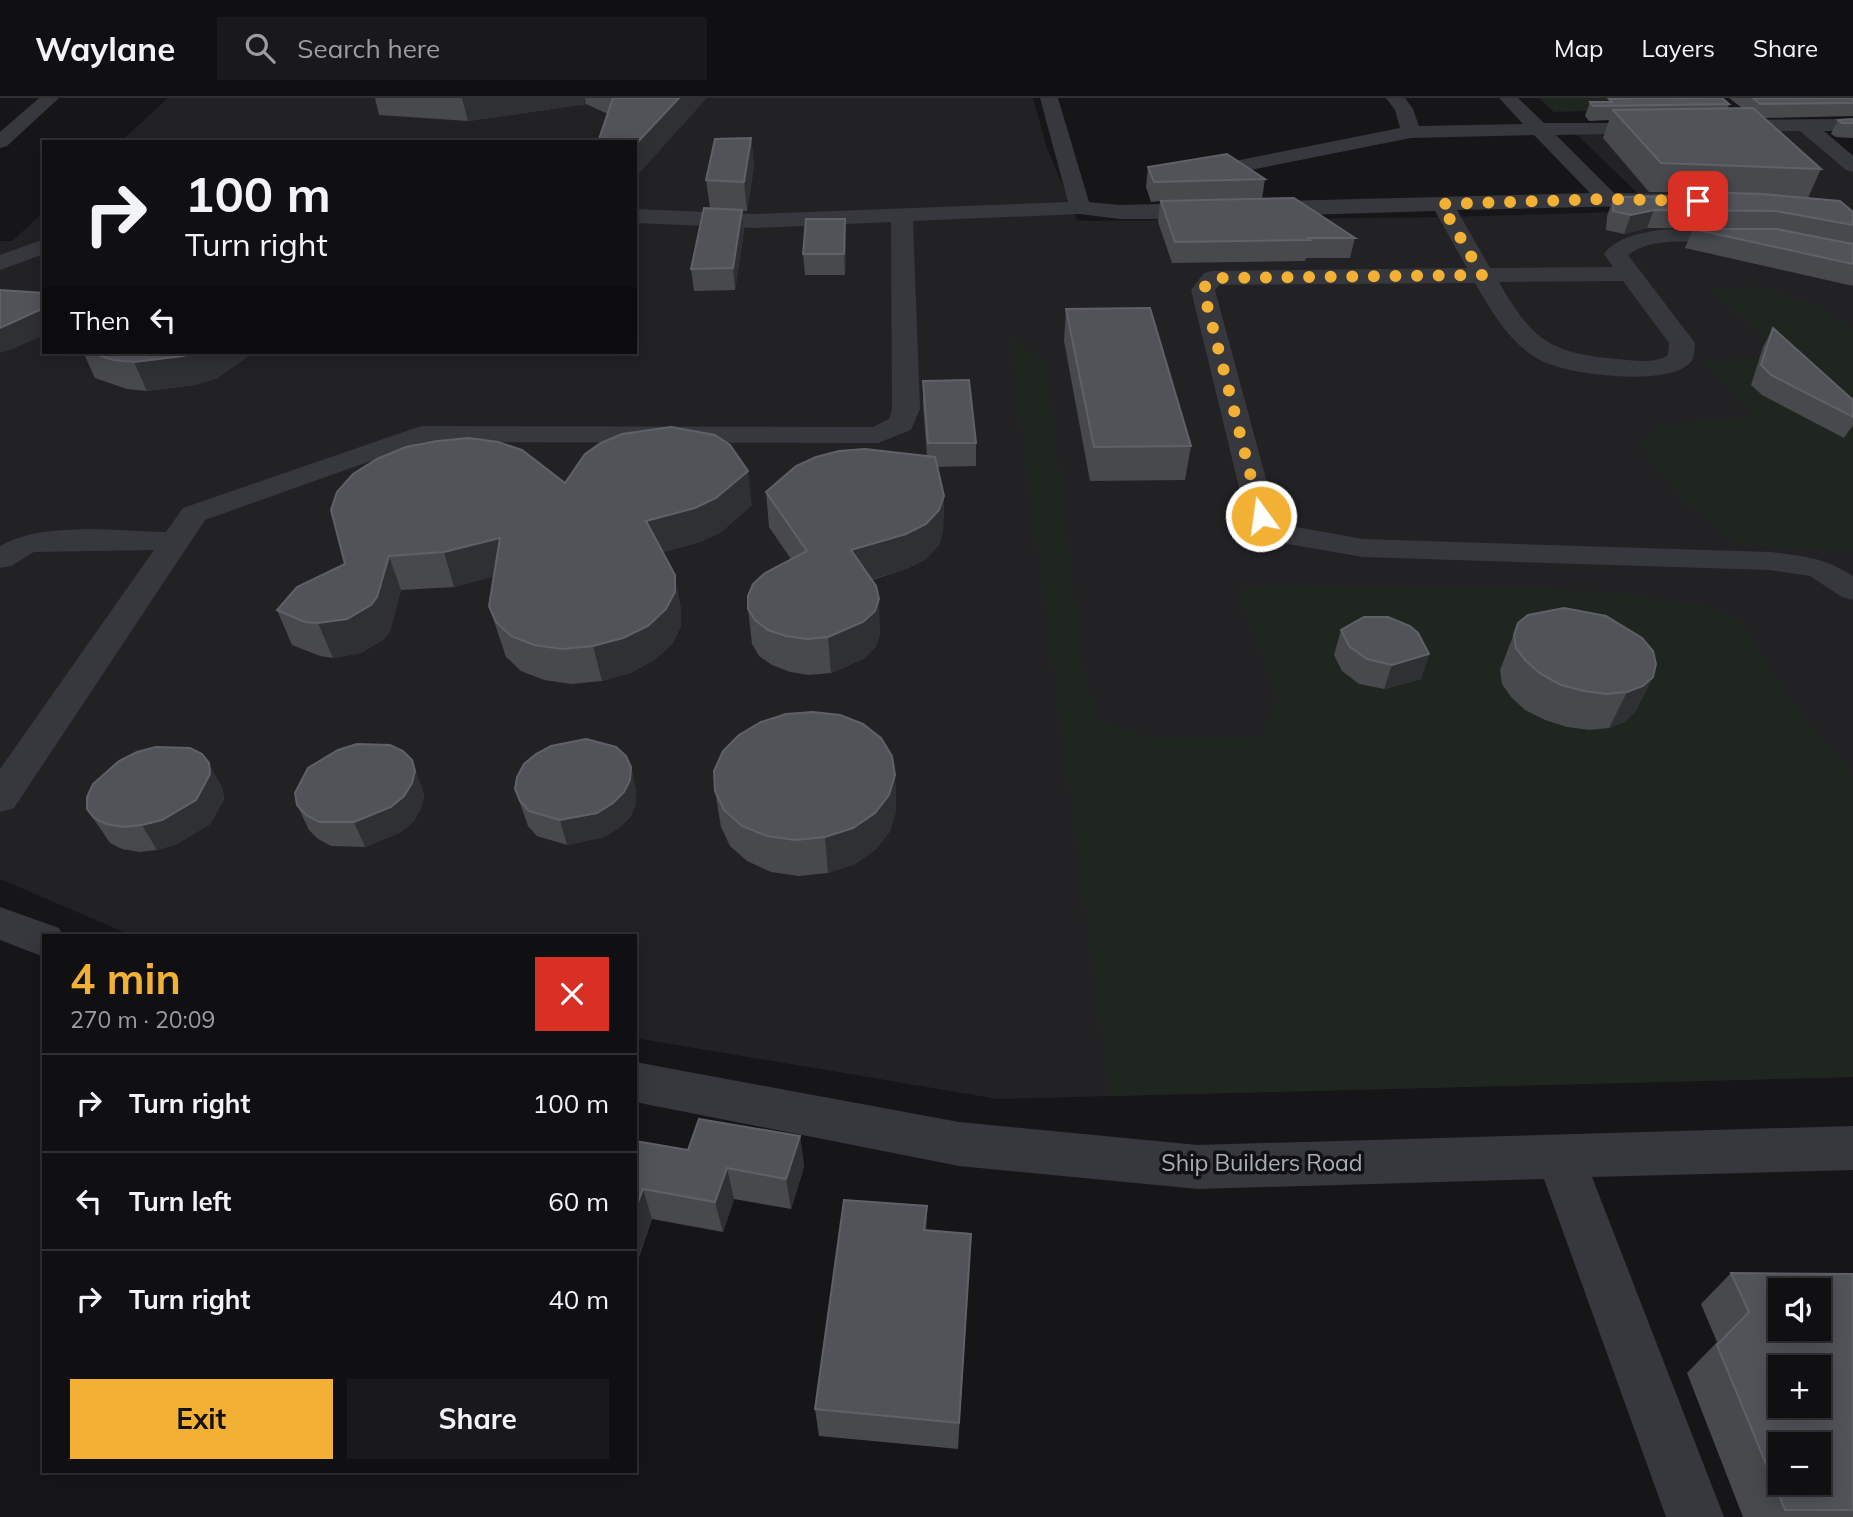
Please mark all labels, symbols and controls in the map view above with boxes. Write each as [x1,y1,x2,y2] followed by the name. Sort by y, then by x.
[217,17,707,80] search box
[35,28,175,69] text: Waylane
[241,29,279,67] icon: search
[297,32,440,65] text: Search here
[1554,33,1603,63] text: Map
[1641,33,1715,63] text: Layers
[1753,33,1818,63] text: Share
[185,163,331,224] text: 100 m
[70,168,161,259] icon: right
[1668,171,1728,231] pin
[1679,182,1717,220] icon: arrive
[185,224,328,264] text: Turn right
[144,301,182,339] icon: left
[70,304,130,337] text: Then
[1224,479,1298,553] position arrow
[70,952,181,1005] text: 4 min
[535,957,609,1031] button: close
[70,1005,215,1034] text: 270 m · 20:09
[70,1084,108,1122] icon: right
[129,1087,250,1120] text: Turn right
[533,1087,609,1120] text: 100 m
[1161,1148,1363,1177] street label: Ship Builders Road
[70,1182,108,1220] icon: left
[129,1185,231,1218] text: Turn left
[548,1185,609,1218] text: 60 m
[1768,1278,1831,1495] map controls
[1768,1278,1831,1341] button: sound
[70,1280,108,1318] icon: right
[129,1283,250,1316] text: Turn right
[548,1283,609,1316] text: 40 m
[1768,1355,1831,1418] button: +
[70,1379,333,1459] button: Exit
[347,1379,609,1459] button: Share
[1768,1432,1831,1495] button: −

